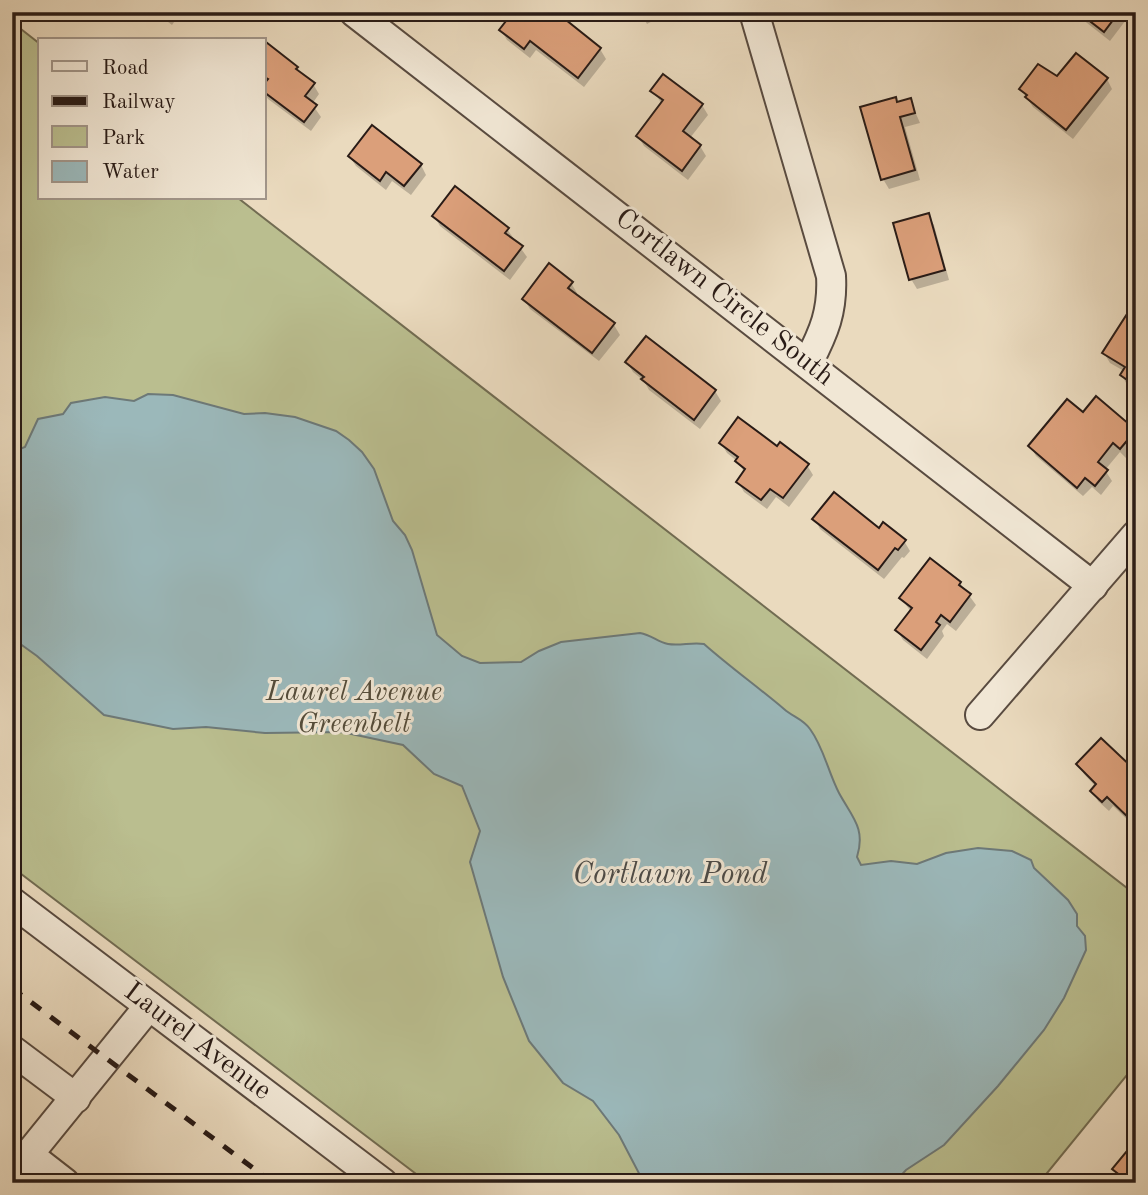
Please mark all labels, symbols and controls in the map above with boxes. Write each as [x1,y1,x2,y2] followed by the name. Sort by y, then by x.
[38,38,266,200] legend
[102,58,149,79] text: Road
[102,92,176,113] text: Railway
[102,128,145,149] text: Park
[102,162,159,183] text: Water
[609,204,839,392] street label: Cortlawn Circle South
[265,679,442,739] park label: Laurel Avenue Greenbelt
[573,860,769,890] water label: Cortlawn Pond
[118,978,276,1106] street label: Laurel Avenue

